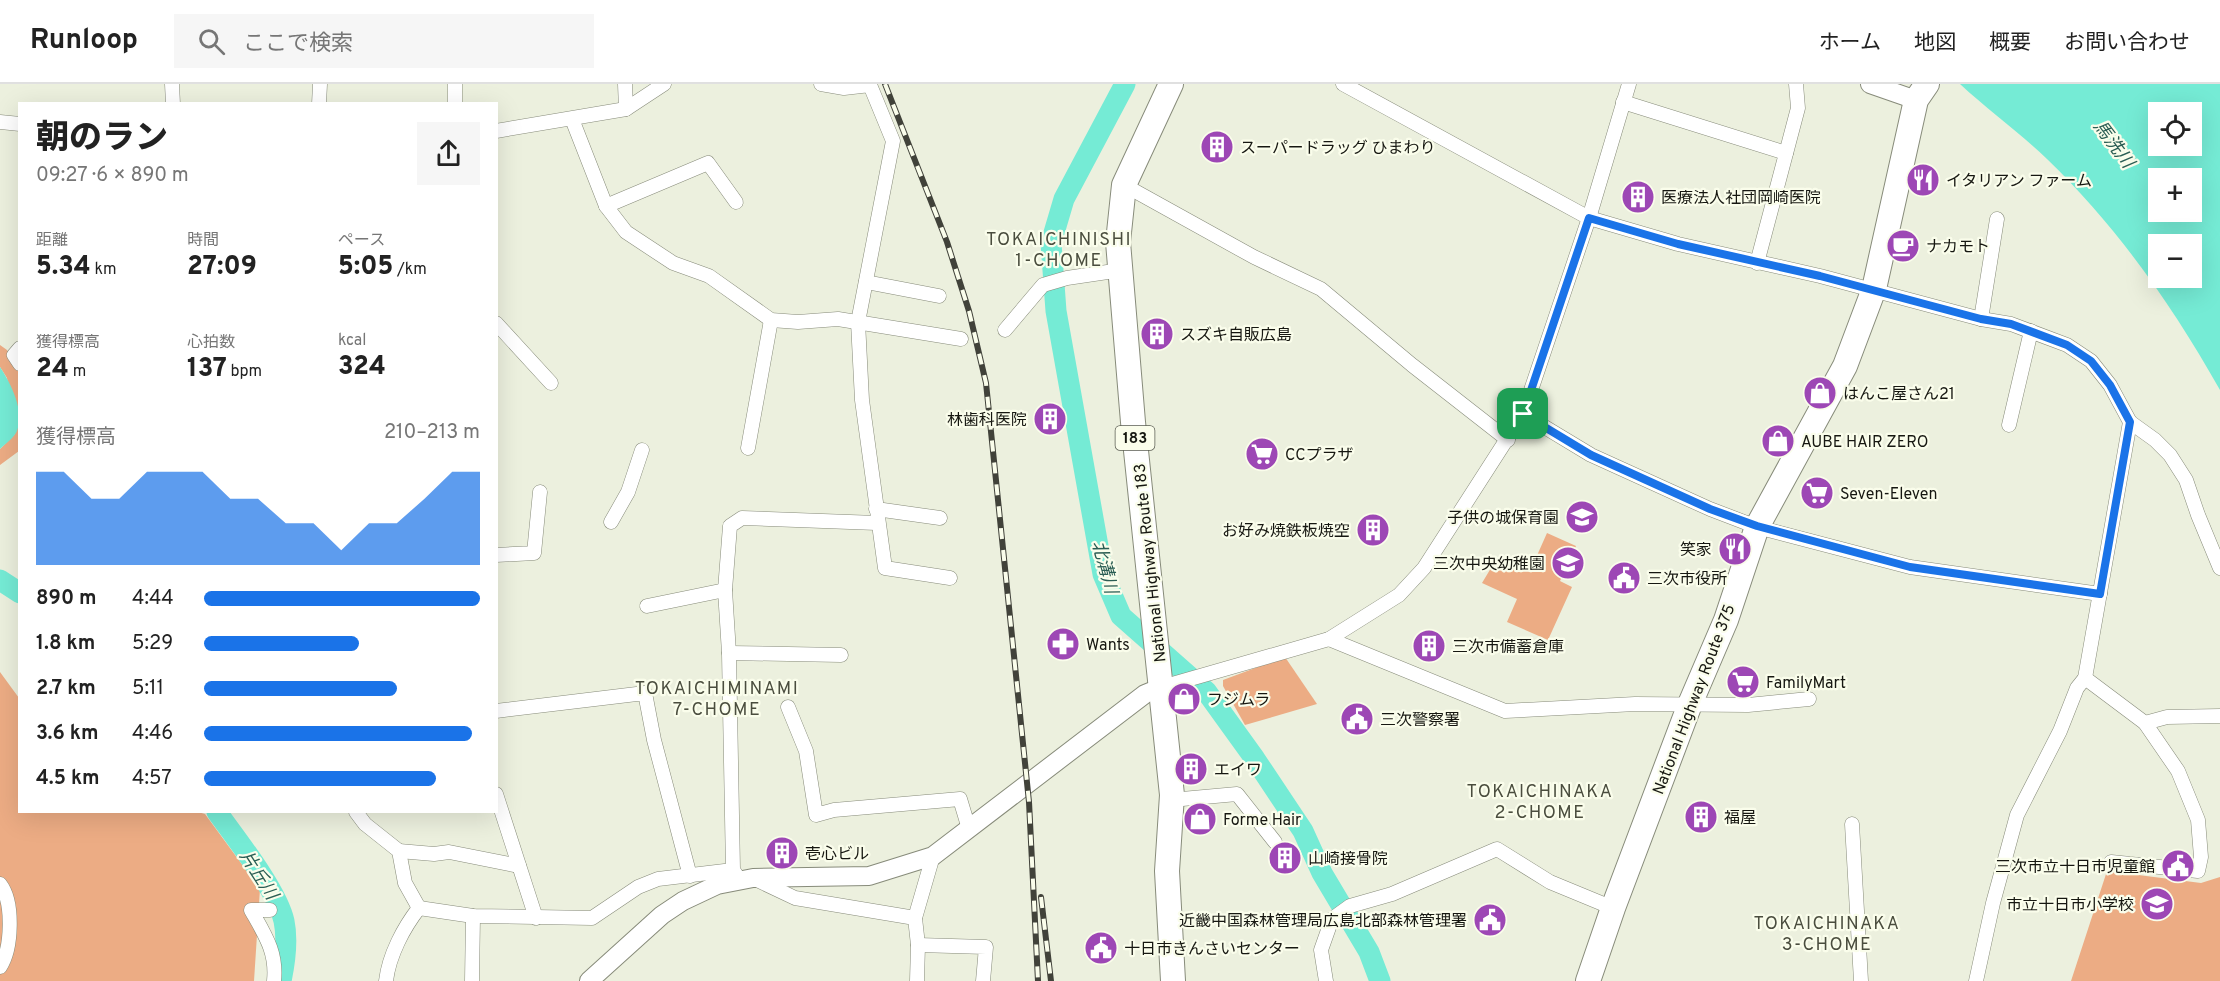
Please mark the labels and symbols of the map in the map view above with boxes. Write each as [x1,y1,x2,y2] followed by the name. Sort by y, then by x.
[2087,116,2139,175] water label: 馬洗川
[1199,129,1235,165] building icon: スーパードラッグ ひまわり
[1240,139,1436,159] place label: スーパードラッグ ひまわり
[1905,162,1941,198] restaurant icon: イタリアン ファーム
[1946,172,2092,192] place label: イタリアン ファーム
[1620,179,1656,215] building icon: 医療法人社団岡崎医院
[1661,189,1821,209] place label: 医療法人社団岡崎医院
[1885,228,1921,264] cafe icon: ナカモト
[986,229,1132,273] district label: TOKAICHINISHI 1-CHOME
[1926,238,1990,258] place label: ナカモト
[1139,316,1175,352] building icon: スズキ自販広島
[1180,326,1292,346] place label: スズキ自販広島
[1802,375,1838,411] shop icon: はんこ屋さん21
[1843,385,1955,405] place label: はんこ屋さん21
[1497,388,1548,439] pin
[1032,401,1068,437] building icon: 林歯科医院
[947,411,1027,431] place label: 林歯科医院
[1760,423,1796,459] shop icon: AUBE HAIR ZERO
[1116,426,1154,450] road number: 183
[1801,433,1929,453] place label: AUBE HAIR ZERO
[1244,436,1280,472] supermarket icon: CCプラザ
[1285,446,1354,466] place label: CCプラザ
[1131,462,1171,663] street label: National Highway Route 183
[1799,475,1835,511] supermarket icon: Seven-Eleven
[1840,485,1938,505] place label: Seven-Eleven
[1564,499,1600,535] school or university icon: 子供の城保育園
[1447,509,1559,529] place label: 子供の城保育園
[1355,512,1391,548] building icon: お好み焼鉄板焼空
[1222,522,1350,542] place label: お好み焼鉄板焼空
[1717,531,1753,567] restaurant icon: 笑家
[1085,538,1122,598] water label: 北溝川
[1680,541,1712,561] place label: 笑家
[1550,545,1586,581] school or university icon: 三次中央幼稚園
[1433,555,1545,575] place label: 三次中央幼稚園
[1606,560,1642,596] public building icon: 三次市役所
[1647,570,1727,590] place label: 三次市役所
[1649,602,1740,798] street label: National Highway Route 375
[1045,626,1081,662] pharmacy icon: Wants
[1411,628,1447,664] building icon: 三次市備蓄倉庫
[1086,636,1130,656] place label: Wants
[1452,638,1564,658] place label: 三次市備蓄倉庫
[1725,664,1761,700] supermarket icon: FamilyMart
[1766,674,1846,694] place label: FamilyMart
[635,678,799,722] district label: TOKAICHIMINAMI 7-CHOME
[1166,681,1202,717] shop icon: フジムラ
[1207,691,1270,711] place label: フジムラ
[1339,701,1375,737] public building icon: 三次警察署
[1380,711,1460,731] place label: 三次警察署
[1173,751,1209,787] building icon: エイワ
[1214,761,1262,781] place label: エイワ
[1467,781,1613,825] district label: TOKAICHINAKA 2-CHOME
[1683,799,1719,835] building icon: 福屋
[1182,801,1218,837] shop icon: Forme Hair
[1724,809,1756,829] place label: 福屋
[1223,811,1301,831] place label: Forme Hair
[764,835,800,871] building icon: 壱心ビル
[1267,840,1303,876] building icon: 山崎接骨院
[805,845,869,865] place label: 壱心ビル
[233,847,283,906] water label: 片丘川
[2160,848,2196,884] public building icon: 三次市立十日市児童館
[1308,850,1388,870] place label: 山崎接骨院
[1995,858,2155,878] place label: 三次市立十日市児童館
[2139,886,2175,922] school or university icon: 市立十日市小学校
[2006,896,2134,916] place label: 市立十日市小学校
[1472,902,1508,938] public building icon: 近畿中国森林管理局広島北部森林管理署
[1179,912,1467,932] place label: 近畿中国森林管理局広島北部森林管理署
[1754,913,1900,957] district label: TOKAICHINAKA 3-CHOME
[1083,930,1119,966] public building icon: 十日市きんさいセンター
[1124,940,1300,960] place label: 十日市きんさいセンター

